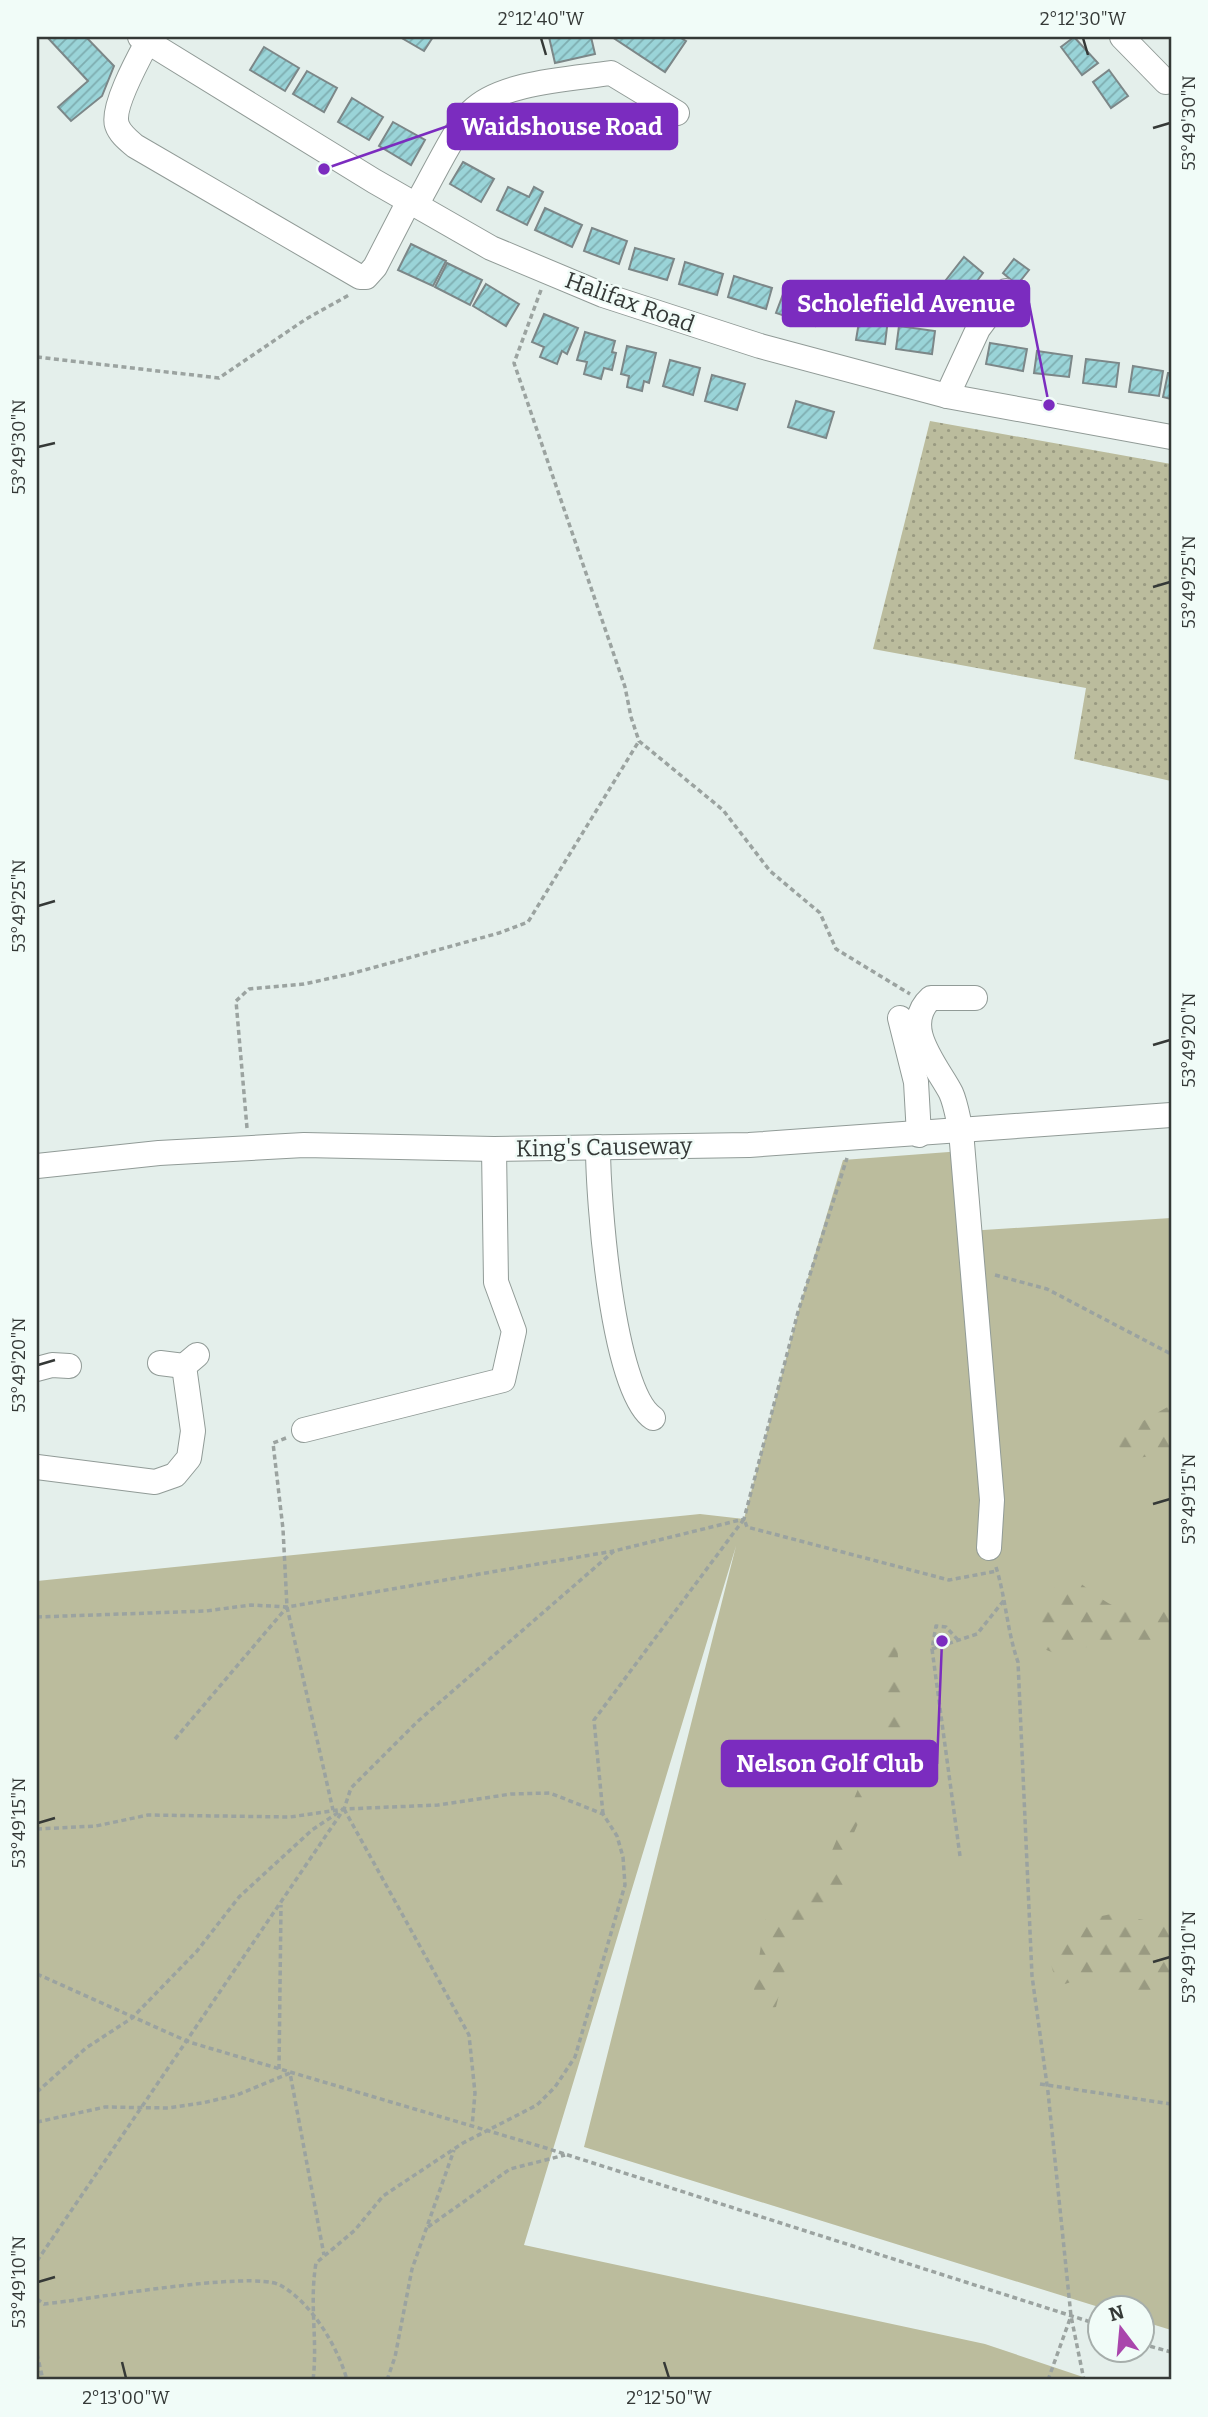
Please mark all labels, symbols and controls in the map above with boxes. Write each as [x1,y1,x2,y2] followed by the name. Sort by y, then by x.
[498,8,585,30] text: 2°12'40"W
[1040,8,1127,30] text: 2°12'30"W
[1178,75,1200,171] text: 53°49'30"N
[448,104,677,149] callout: Waidshouse Road
[461,113,663,141] text: Waidshouse Road
[561,266,699,339] street label: Halifax Road
[783,281,1029,326] callout: Scholefield Avenue
[797,290,1015,318] text: Scholefield Avenue
[8,399,30,495] text: 53°49'30"N
[1178,535,1200,629] text: 53°49'25"N
[8,859,30,953] text: 53°49'25"N
[1178,992,1200,1088] text: 53°49'20"N
[516,1131,693,1163] street label: King's Causeway
[8,1317,30,1413] text: 53°49'20"N
[1178,1454,1200,1544] text: 53°49'15"N
[722,1741,937,1786] callout: Nelson Golf Club
[736,1750,924,1778] text: Nelson Golf Club
[8,1778,30,1868] text: 53°49'15"N
[1178,1911,1200,2003] text: 53°49'10"N
[8,2236,30,2328] text: 53°49'10"N
[1086,2294,1156,2364] north arrow
[1106,2300,1127,2326] text: N
[82,2387,170,2409] text: 2°13'00"W
[626,2387,712,2409] text: 2°12'50"W

